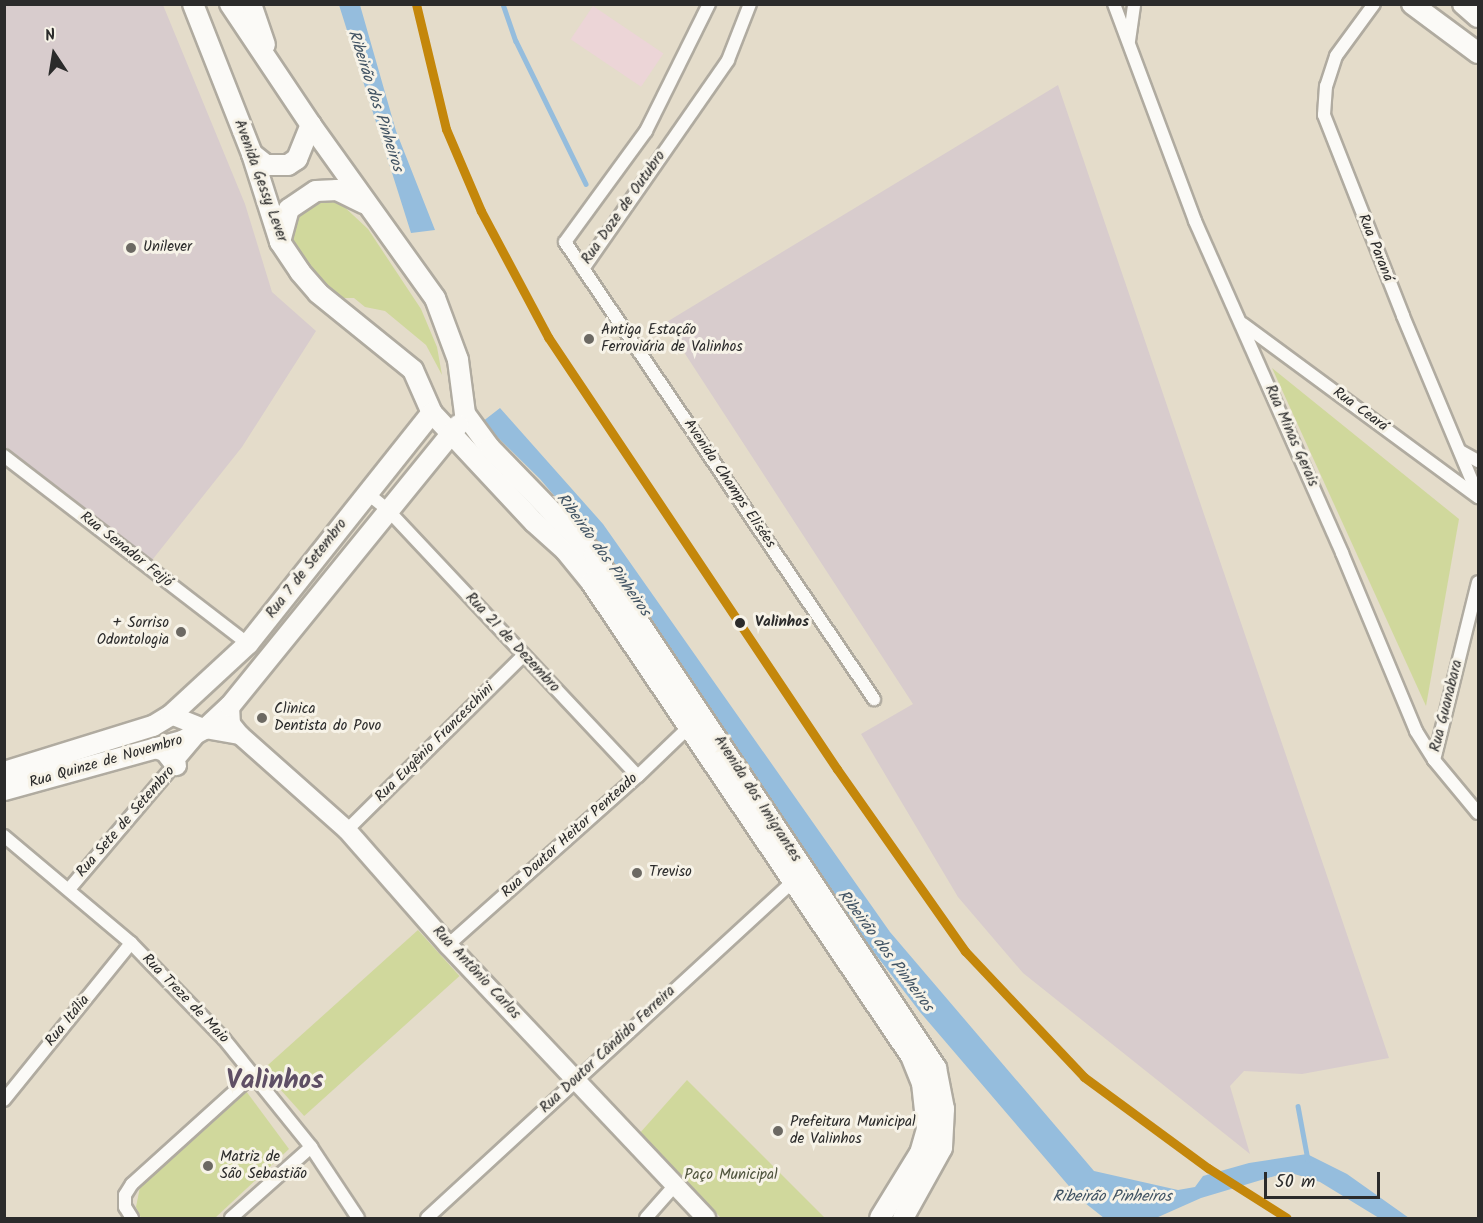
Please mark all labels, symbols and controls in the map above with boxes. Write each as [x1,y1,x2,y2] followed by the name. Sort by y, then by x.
[43,23,58,49] text: N
[24,24,84,84] north arrow
[343,28,407,174] water label: Ribeirão dos Pinheiros
[229,117,291,245] street label: Avenida Gessy Lever
[578,148,670,268] street label: Rua Doze de Outubro
[1353,212,1397,284] street label: Rua Paraná
[143,239,192,257] place label: Unilever
[124,241,138,255] marker: Unilever
[601,321,743,356] place label: Antiga Estação Ferroviária de Valinhos
[582,332,596,346] marker: Antiga Estação Ferroviária de Valinhos
[1260,382,1322,490] street label: Rua Minas Gerais
[1329,384,1391,436] street label: Rua Ceará
[679,416,779,552] street label: Avenida Champs Elisées
[552,490,654,620] water label: Ribeirão dos Pinheiros
[76,508,176,592] street label: Rua Senador Feijó
[263,516,351,622] street label: Rua 7 de Setembro
[461,589,563,697] street label: Rua 21 de Dezembro
[730,613,750,633] marker: Valinhos
[97,614,169,649] place label: + Sorriso Odontologia
[755,614,809,632] place label: Valinhos
[174,625,188,639] marker: + Sorriso Odontologia
[1427,658,1467,754] street label: Rua Guanabara
[372,680,498,806] street label: Rua Eugênio Franceschini
[274,700,381,735] place label: Clinica Dentista do Povo
[255,711,269,725] marker: Clinica Dentista do Povo
[27,731,185,793] street label: Rua Quinze de Novembro
[709,732,805,866] street label: Avenida dos Imigrantes
[73,763,179,881] street label: Rua Sete de Setembro
[498,770,642,902] street label: Rua Doutor Heitor Penteado
[649,864,692,882] place label: Treviso
[630,866,644,880] marker: Treviso
[833,886,937,1016] water label: Ribeirão dos Pinheiros
[428,923,524,1023] street label: Rua Antônio Carlos
[138,950,232,1048] street label: Rua Treze de Maio
[537,983,679,1117] street label: Rua Doutor Cândido Ferreira
[42,992,94,1050] street label: Rua Itália
[226,1065,324,1097] district label: Valinhos
[790,1113,916,1148] place label: Prefeitura Municipal de Valinhos
[771,1124,785,1138] marker: Prefeitura Municipal de Valinhos
[220,1148,307,1183] place label: Matriz de São Sebastião
[201,1159,215,1173] marker: Matriz de São Sebastião
[1267,1160,1382,1198] scale bar
[684,1167,778,1185] park label: Paço Municipal
[1275,1168,1315,1197] text: 50 m
[1052,1187,1172,1207] water label: Ribeirão Pinheiros

